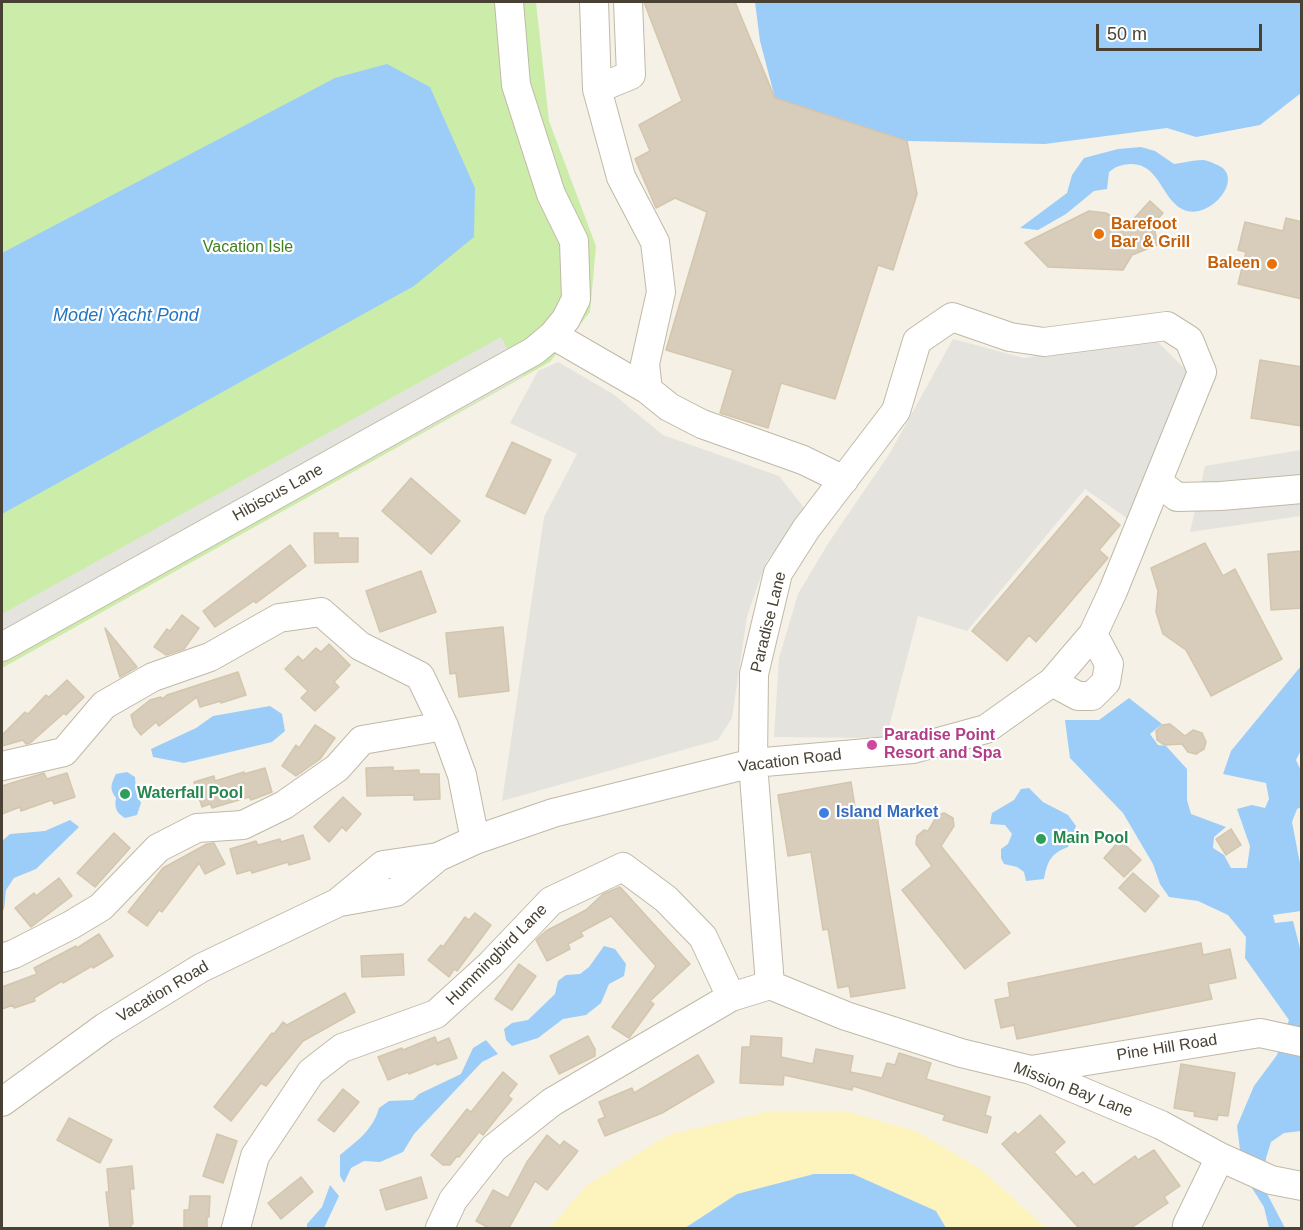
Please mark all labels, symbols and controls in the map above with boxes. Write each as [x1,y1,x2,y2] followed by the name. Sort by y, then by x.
[1099,12,1266,50] scale bar
[1107,24,1147,44] text: 50 m
[1111,215,1190,253] place label: Barefoot Bar & Grill
[1092,227,1106,241] marker: Barefoot Bar & Grill
[203,238,293,258] park label: Vacation Isle
[1208,254,1260,274] place label: Baleen
[1265,257,1279,271] marker: Baleen
[53,305,199,327] water label: Model Yacht Pond
[229,460,327,526] street label: Hibiscus Lane
[747,570,791,674] street label: Paradise Lane
[884,726,1001,764] place label: Paradise Point Resort and Spa
[865,738,879,752] marker: Paradise Point Resort and Spa
[737,745,843,777] street label: Vacation Road
[137,784,243,804] place label: Waterfall Pool
[118,787,132,801] marker: Waterfall Pool
[836,803,938,823] place label: Island Market
[817,806,831,820] marker: Island Market
[1053,829,1129,849] place label: Main Pool
[1034,832,1048,846] marker: Main Pool
[442,900,552,1010] street label: Hummingbird Lane
[114,957,212,1027] street label: Vacation Road
[1115,1031,1219,1065] street label: Pine Hill Road
[1011,1058,1135,1122] street label: Mission Bay Lane

